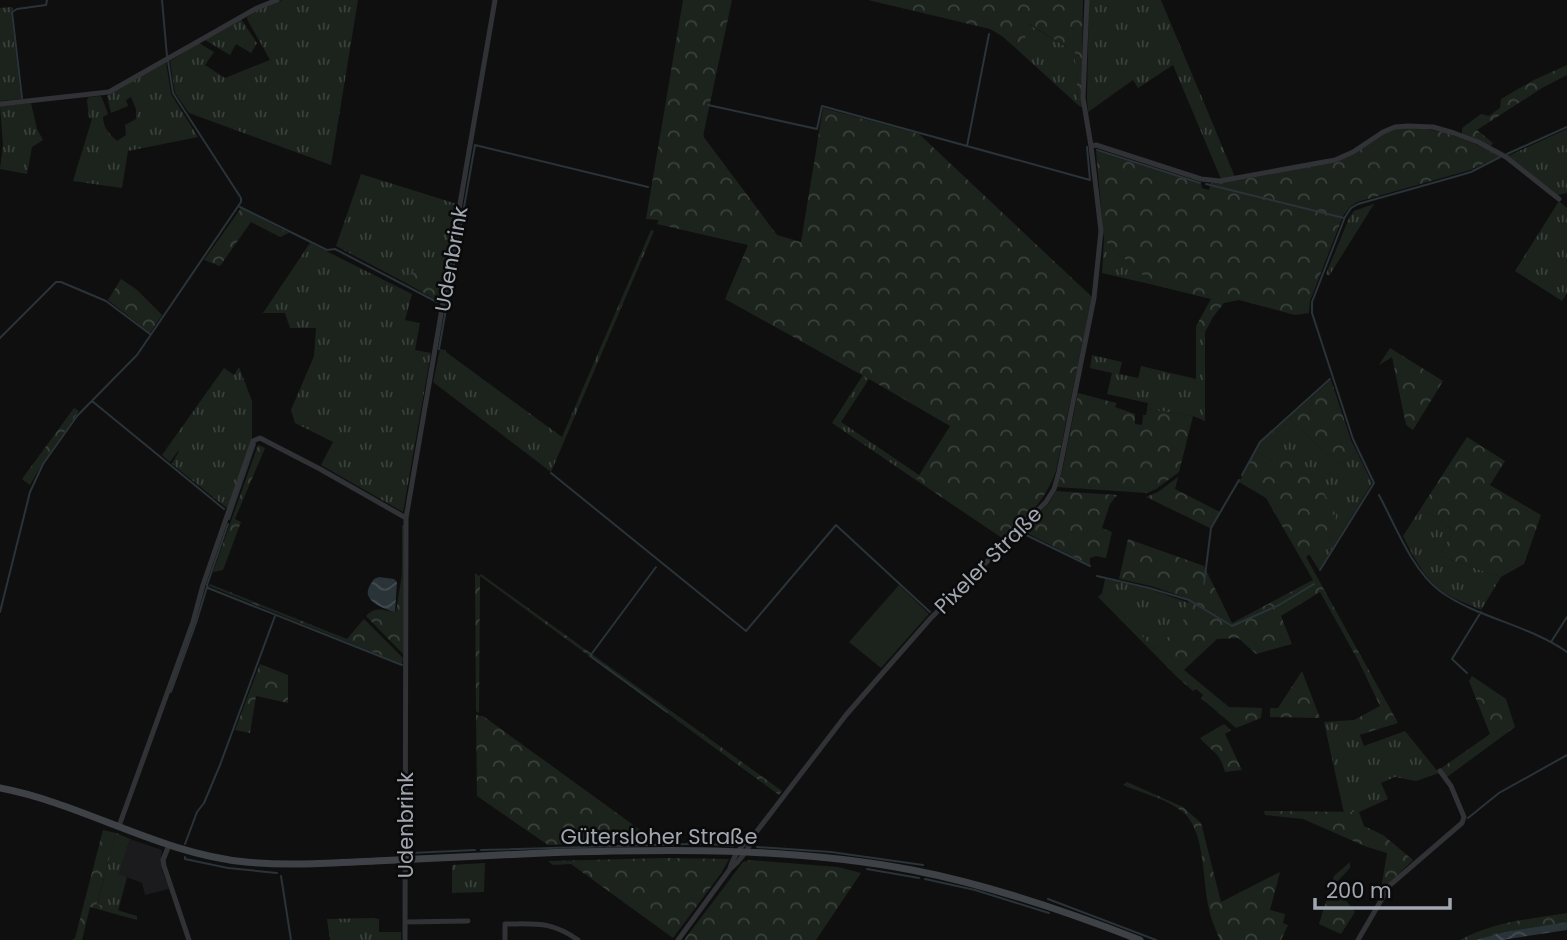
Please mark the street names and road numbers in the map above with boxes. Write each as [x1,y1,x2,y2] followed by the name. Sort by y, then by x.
[427,204,475,314] street label: Udenbrink
[928,500,1048,620] street label: Pixeler Straße
[391,772,420,878] street label: Udenbrink
[560,822,758,851] street label: Gütersloher Straße

